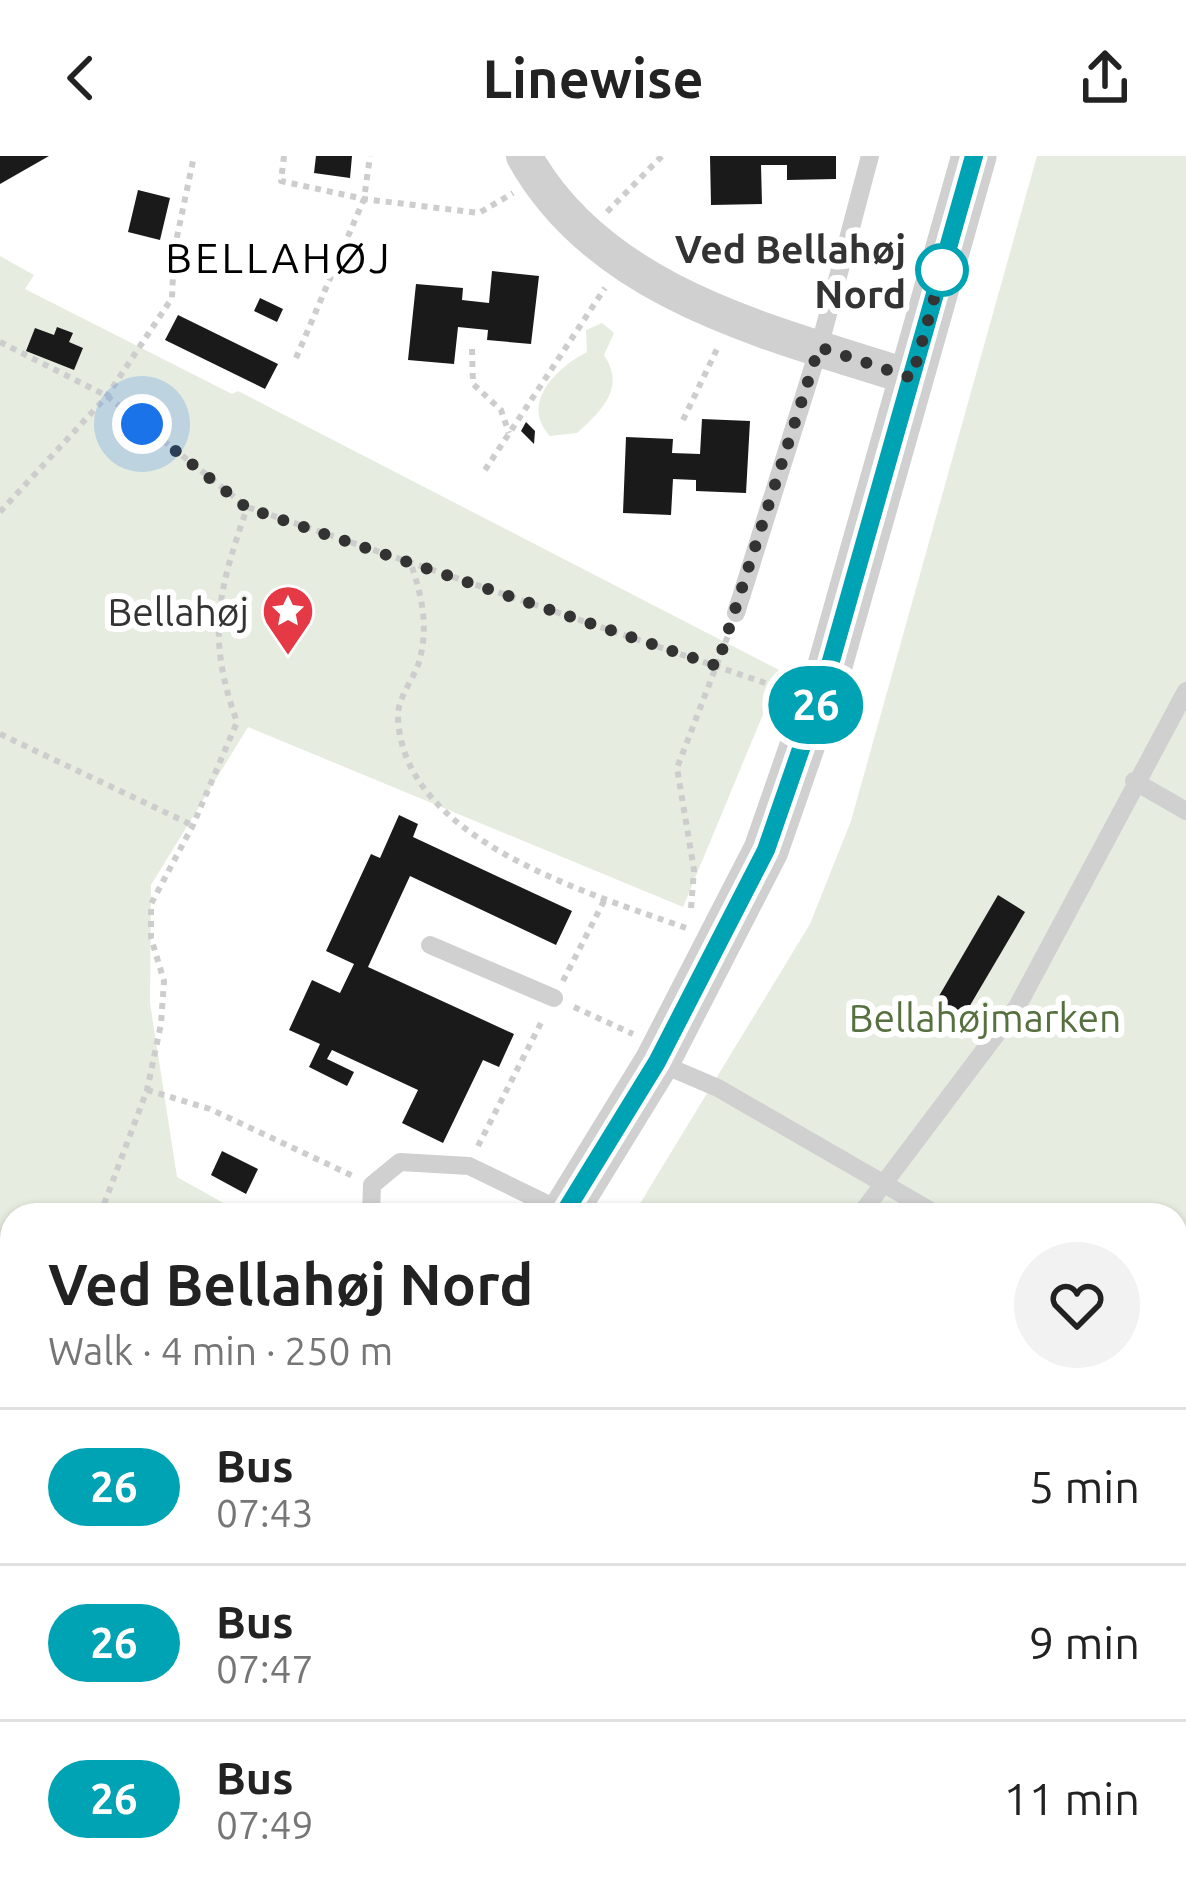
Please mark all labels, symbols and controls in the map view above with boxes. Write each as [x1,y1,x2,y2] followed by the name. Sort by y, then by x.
[48,45,114,111] icon: back
[1072,45,1138,111] icon: share
[482,48,704,108] text: Linewise
[675,227,906,315] place label: Ved Bellahøj Nord
[165,234,393,281] district label: BELLAHØJ
[917,245,967,295] marker: Ved Bellahøj Nord
[112,394,172,454] your location
[260,583,316,657] place icon: Bellahøj
[108,590,249,633] place label: Bellahøj
[762,666,870,744] line badge: 26
[792,681,840,728] text: 26
[849,996,1121,1039] park label: Bellahøjmarken
[1014,1242,1140,1368] button: heart
[48,1252,533,1316] text: Ved Bellahøj Nord
[48,1329,393,1372] text: Walk · 4 min · 250 m
[216,1440,293,1491] text: Bus
[1029,1461,1140,1512] text: 5 min
[90,1463,138,1510] text: 26
[216,1491,314,1534] text: 07:43
[216,1596,293,1647] text: Bus
[1029,1617,1140,1668] text: 9 min
[90,1619,138,1666] text: 26
[216,1647,314,1690] text: 07:47
[216,1752,293,1803] text: Bus
[1003,1773,1140,1824] text: 11 min
[90,1775,138,1822] text: 26
[216,1803,314,1846] text: 07:49

